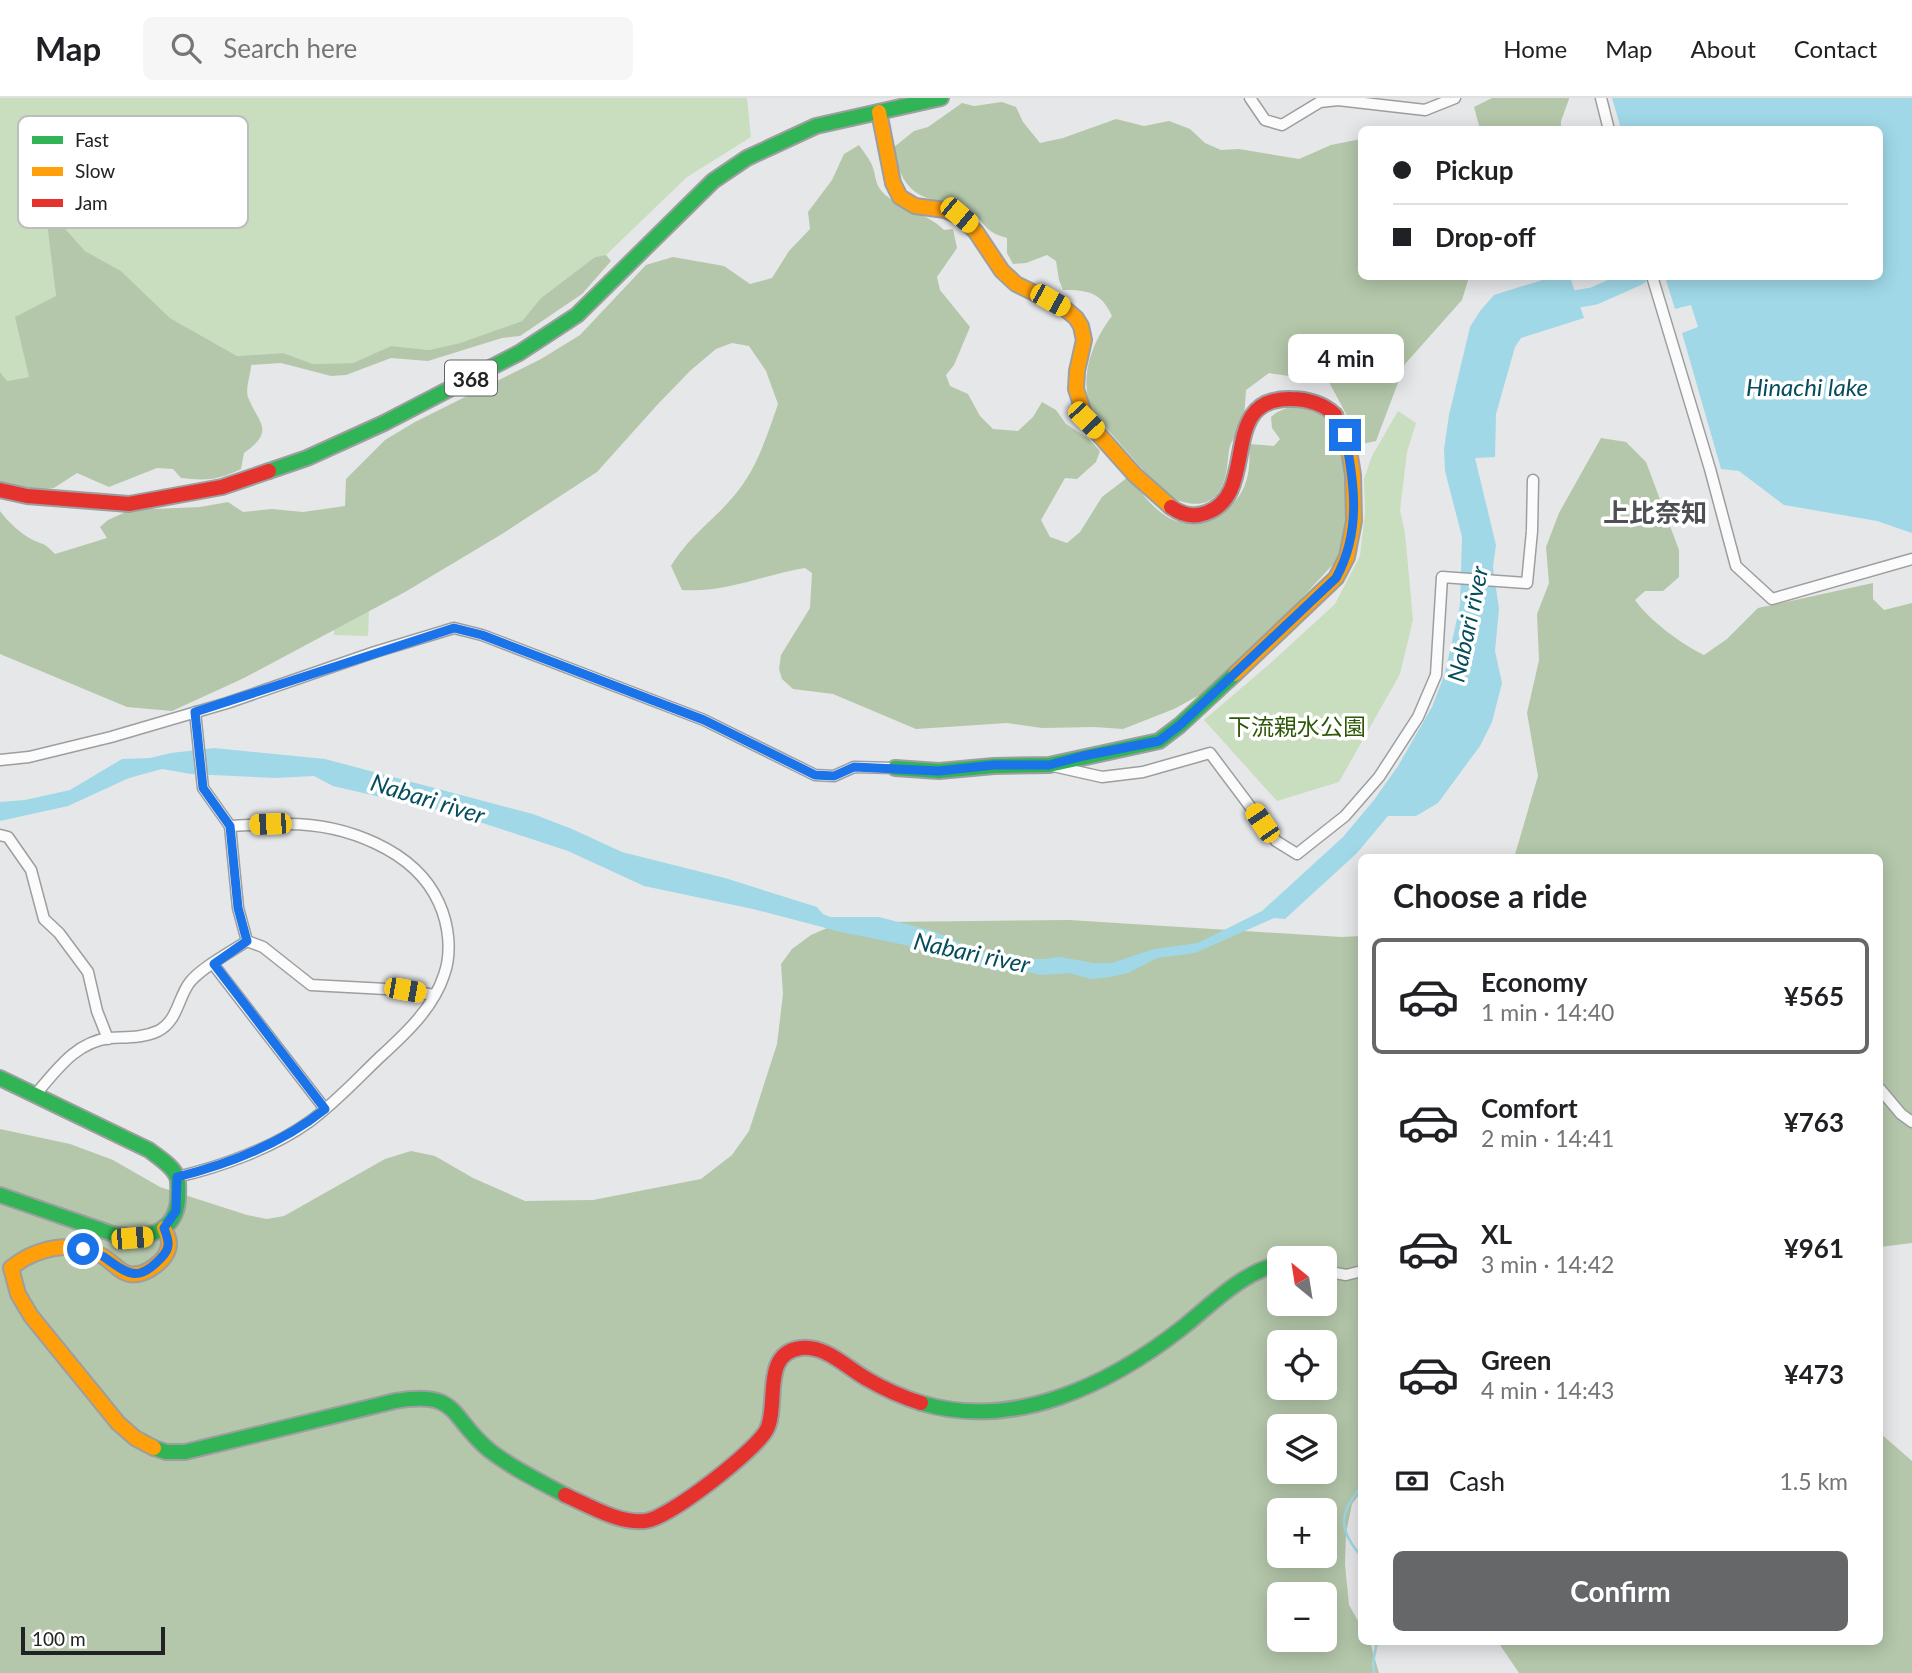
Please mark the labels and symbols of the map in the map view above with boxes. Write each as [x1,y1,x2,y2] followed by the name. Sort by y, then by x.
[18,116,248,228] legend
[75,128,109,151] text: Fast
[75,159,115,182] text: Slow
[75,191,108,214] text: Jam
[937,193,982,237] car
[1027,281,1074,319] car
[1287,334,1403,382] callout: 4 min
[445,360,497,396] road number: 368
[1746,372,1868,401] water label: Hinachi lake
[1064,398,1109,442] car
[1329,419,1361,451] route end
[1603,496,1707,528] district label: 上比奈知
[1441,563,1494,685] water label: Nabari river
[1228,712,1366,740] park label: 下流親水公園
[367,767,489,829] water label: Nabari river
[1242,800,1283,846] car
[249,813,292,835] car
[911,926,1033,979] water label: Nabari river
[383,976,428,1004] car
[111,1226,154,1250] car
[67,1233,99,1265] route start
[1267,1246,1337,1316] north arrow
[21,1624,164,1656] scale bar

